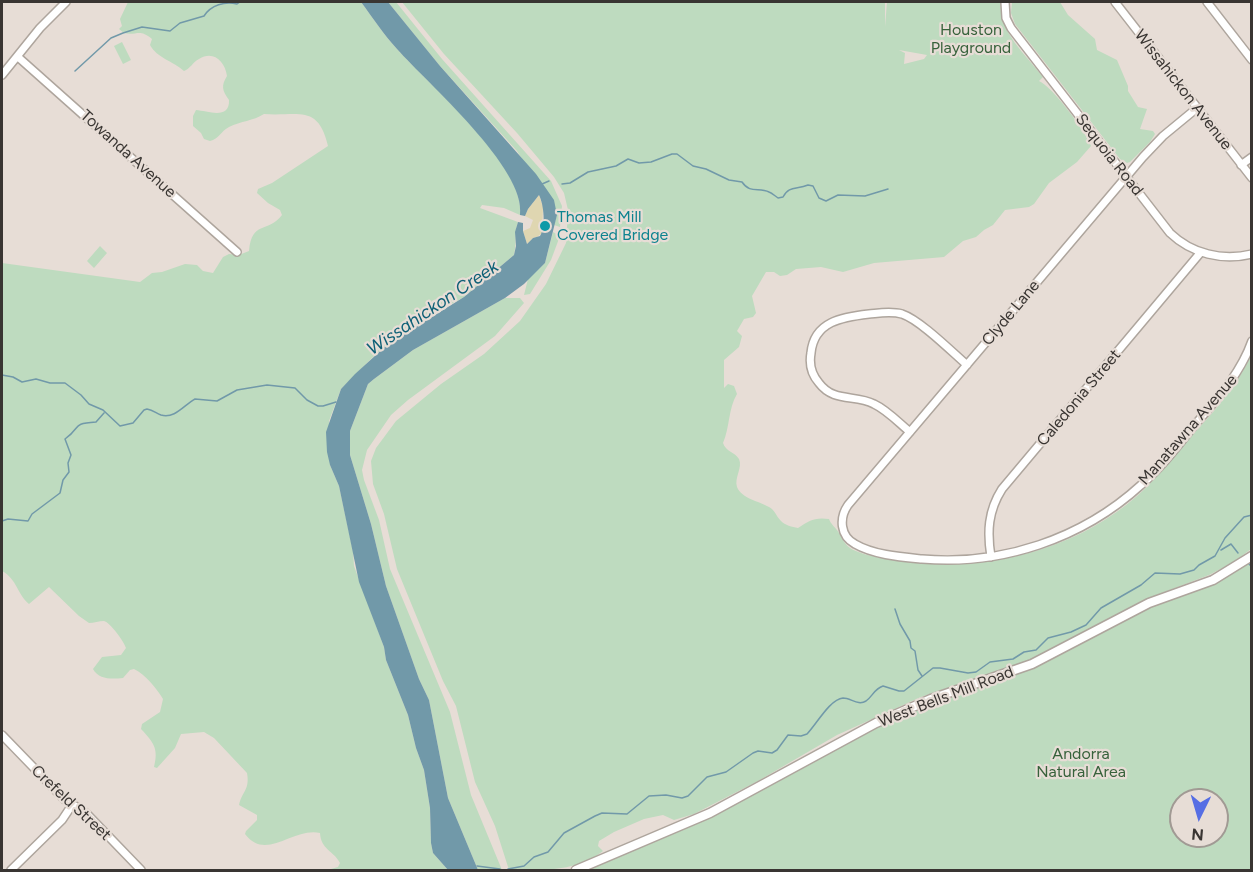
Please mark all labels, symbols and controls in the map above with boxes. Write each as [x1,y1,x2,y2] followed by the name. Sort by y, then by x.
[931,20,1011,58] park label: Houston Playground
[1130,26,1236,154] street label: Wissahickon Avenue
[76,106,180,202] street label: Towanda Avenue
[1071,110,1147,200] street label: Sequoia Road
[557,207,668,245] place label: Thomas Mill Covered Bridge
[538,219,552,233] marker: Thomas Mill Covered Bridge
[363,256,503,360] water label: Wissahickon Creek
[978,276,1044,350] street label: Clyde Lane
[1033,346,1125,450] street label: Caledonia Street
[1135,371,1241,489] street label: Manatawna Avenue
[876,662,1016,732] street label: West Bells Mill Road
[1036,744,1126,782] park label: Andorra Natural Area
[27,761,115,845] street label: Crefeld Street
[1169,788,1229,848] north arrow
[1191,824,1205,844] text: N

